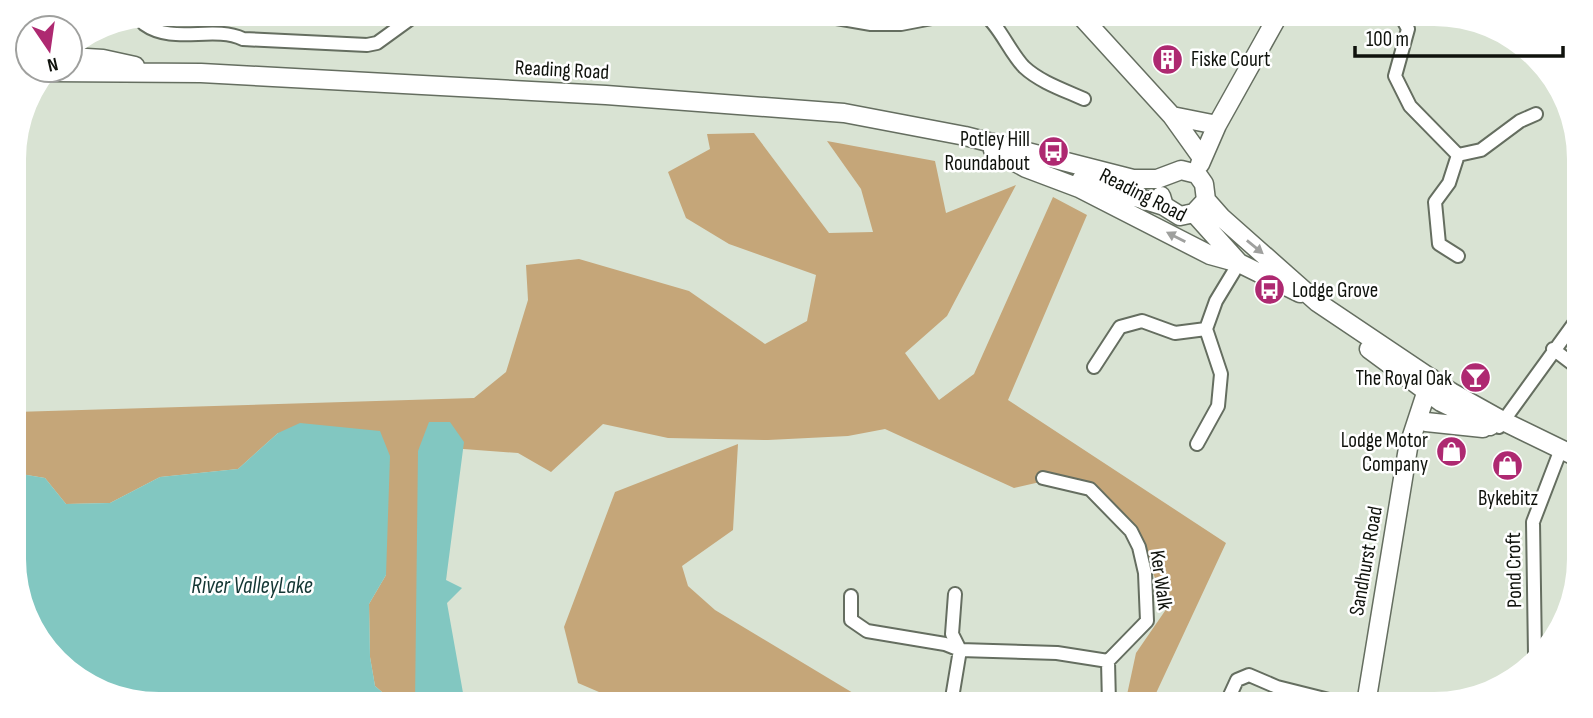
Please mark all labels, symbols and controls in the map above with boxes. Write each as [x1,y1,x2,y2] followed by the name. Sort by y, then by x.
[14,14,84,84] north arrow
[1355,14,1563,58] scale bar
[1366,27,1409,52] text: 100 m
[1151,42,1185,76] building icon: Fiske Court
[1191,47,1270,72] place label: Fiske Court
[45,52,60,76] text: N
[514,55,610,85] street label: Reading Road
[945,127,1030,176] place label: Potley Hill Roundabout
[1036,134,1070,168] bus stop icon: Potley Hill Roundabout
[1095,162,1191,228] street label: Reading Road
[1166,232,1186,243] one-way arrow
[1246,239,1263,254] one-way arrow
[1252,273,1286,307] bus stop icon: Lodge Grove
[1292,278,1378,303] place label: Lodge Grove
[1458,361,1492,395] bar icon: The Royal Oak
[1356,366,1452,391] place label: The Royal Oak
[1341,428,1428,477] place label: Lodge Motor Company
[1434,435,1468,469] shop icon: Lodge Motor Company
[1491,449,1525,483] shop icon: Bykebitz
[1478,486,1539,511] place label: Bykebitz
[1344,504,1388,618] street label: Sandhurst Road
[1501,532,1527,608] street label: Pond Croft
[1144,549,1178,611] street label: Ker Walk
[191,572,313,600] water label: River ValleyLake

